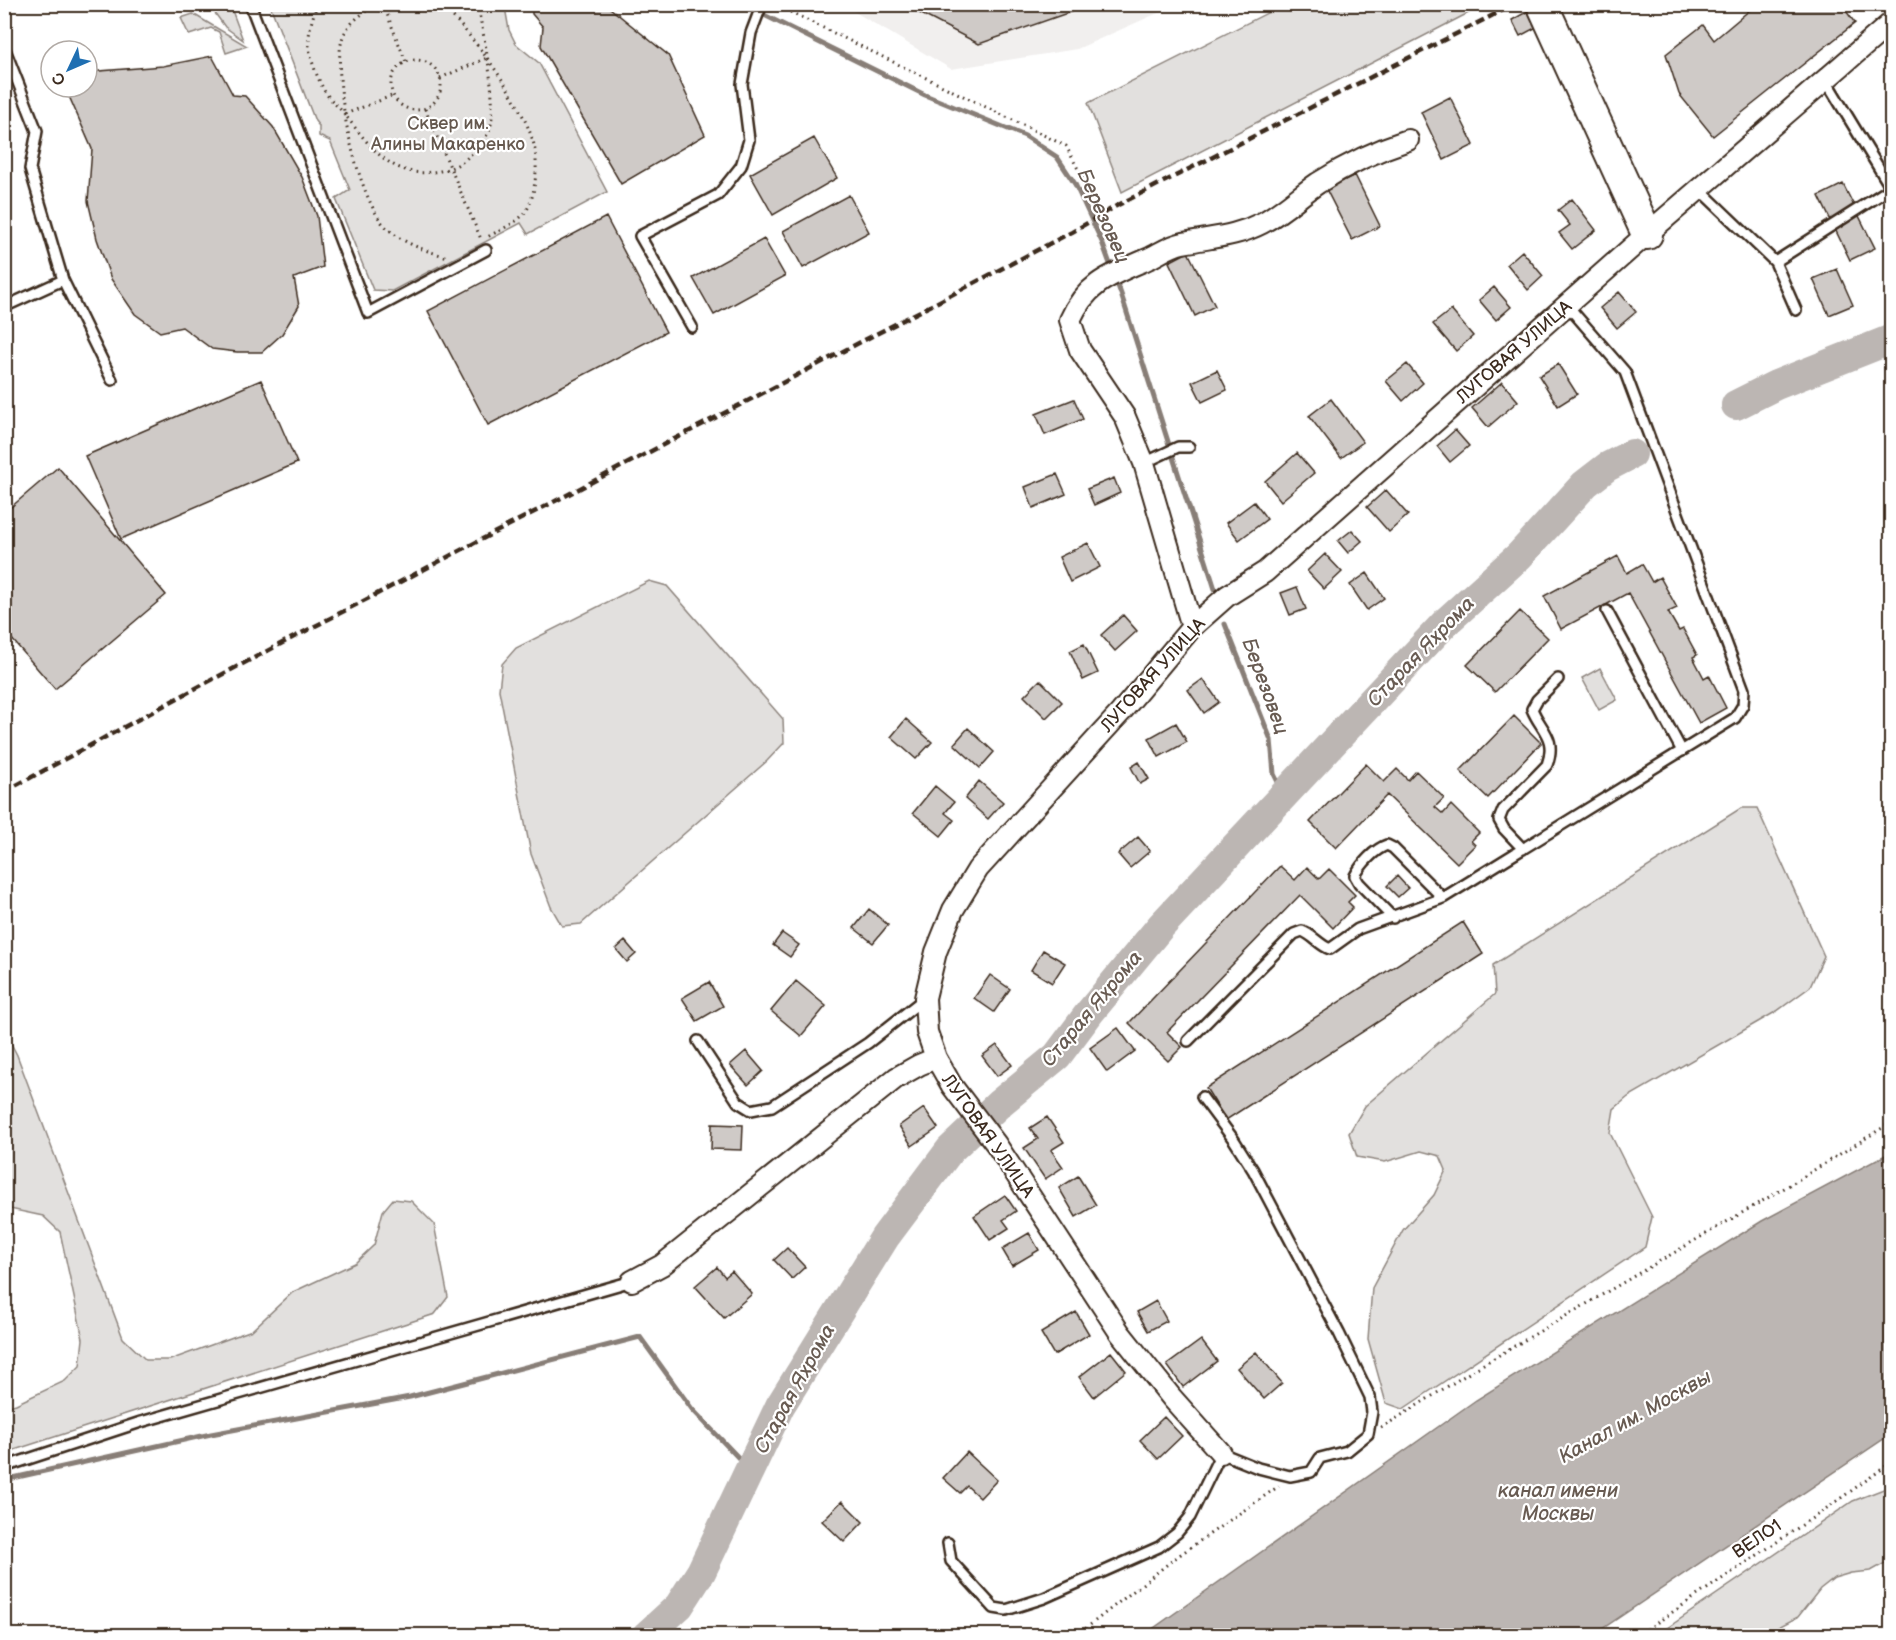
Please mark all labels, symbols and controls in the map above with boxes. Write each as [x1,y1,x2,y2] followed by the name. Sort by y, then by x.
[39,39,99,99] north arrow
[49,68,70,89] text: С
[370,113,525,155] park label: Сквер им. Алины Макаренко
[1072,165,1135,267] water label: Березовец
[1451,296,1576,409] street label: ЛУГОВАЯ УЛИЦА
[1362,592,1480,712] water label: Старая Яхрома
[1096,614,1210,737] street label: ЛУГОВАЯ УЛИЦА
[1236,634,1294,738] water label: Березовец
[1036,946,1148,1072] water label: Старая Яхрома
[937,1069,1039,1202] street label: ЛУГОВАЯ УЛИЦА
[750,1320,840,1458] water label: Старая Яхрома
[1554,1365,1716,1469] water label: Канал им. Москвы
[1498,1479,1618,1526] water label: канал имени Москвы
[1729,1515,1785,1563] street label: ВЕЛО1

